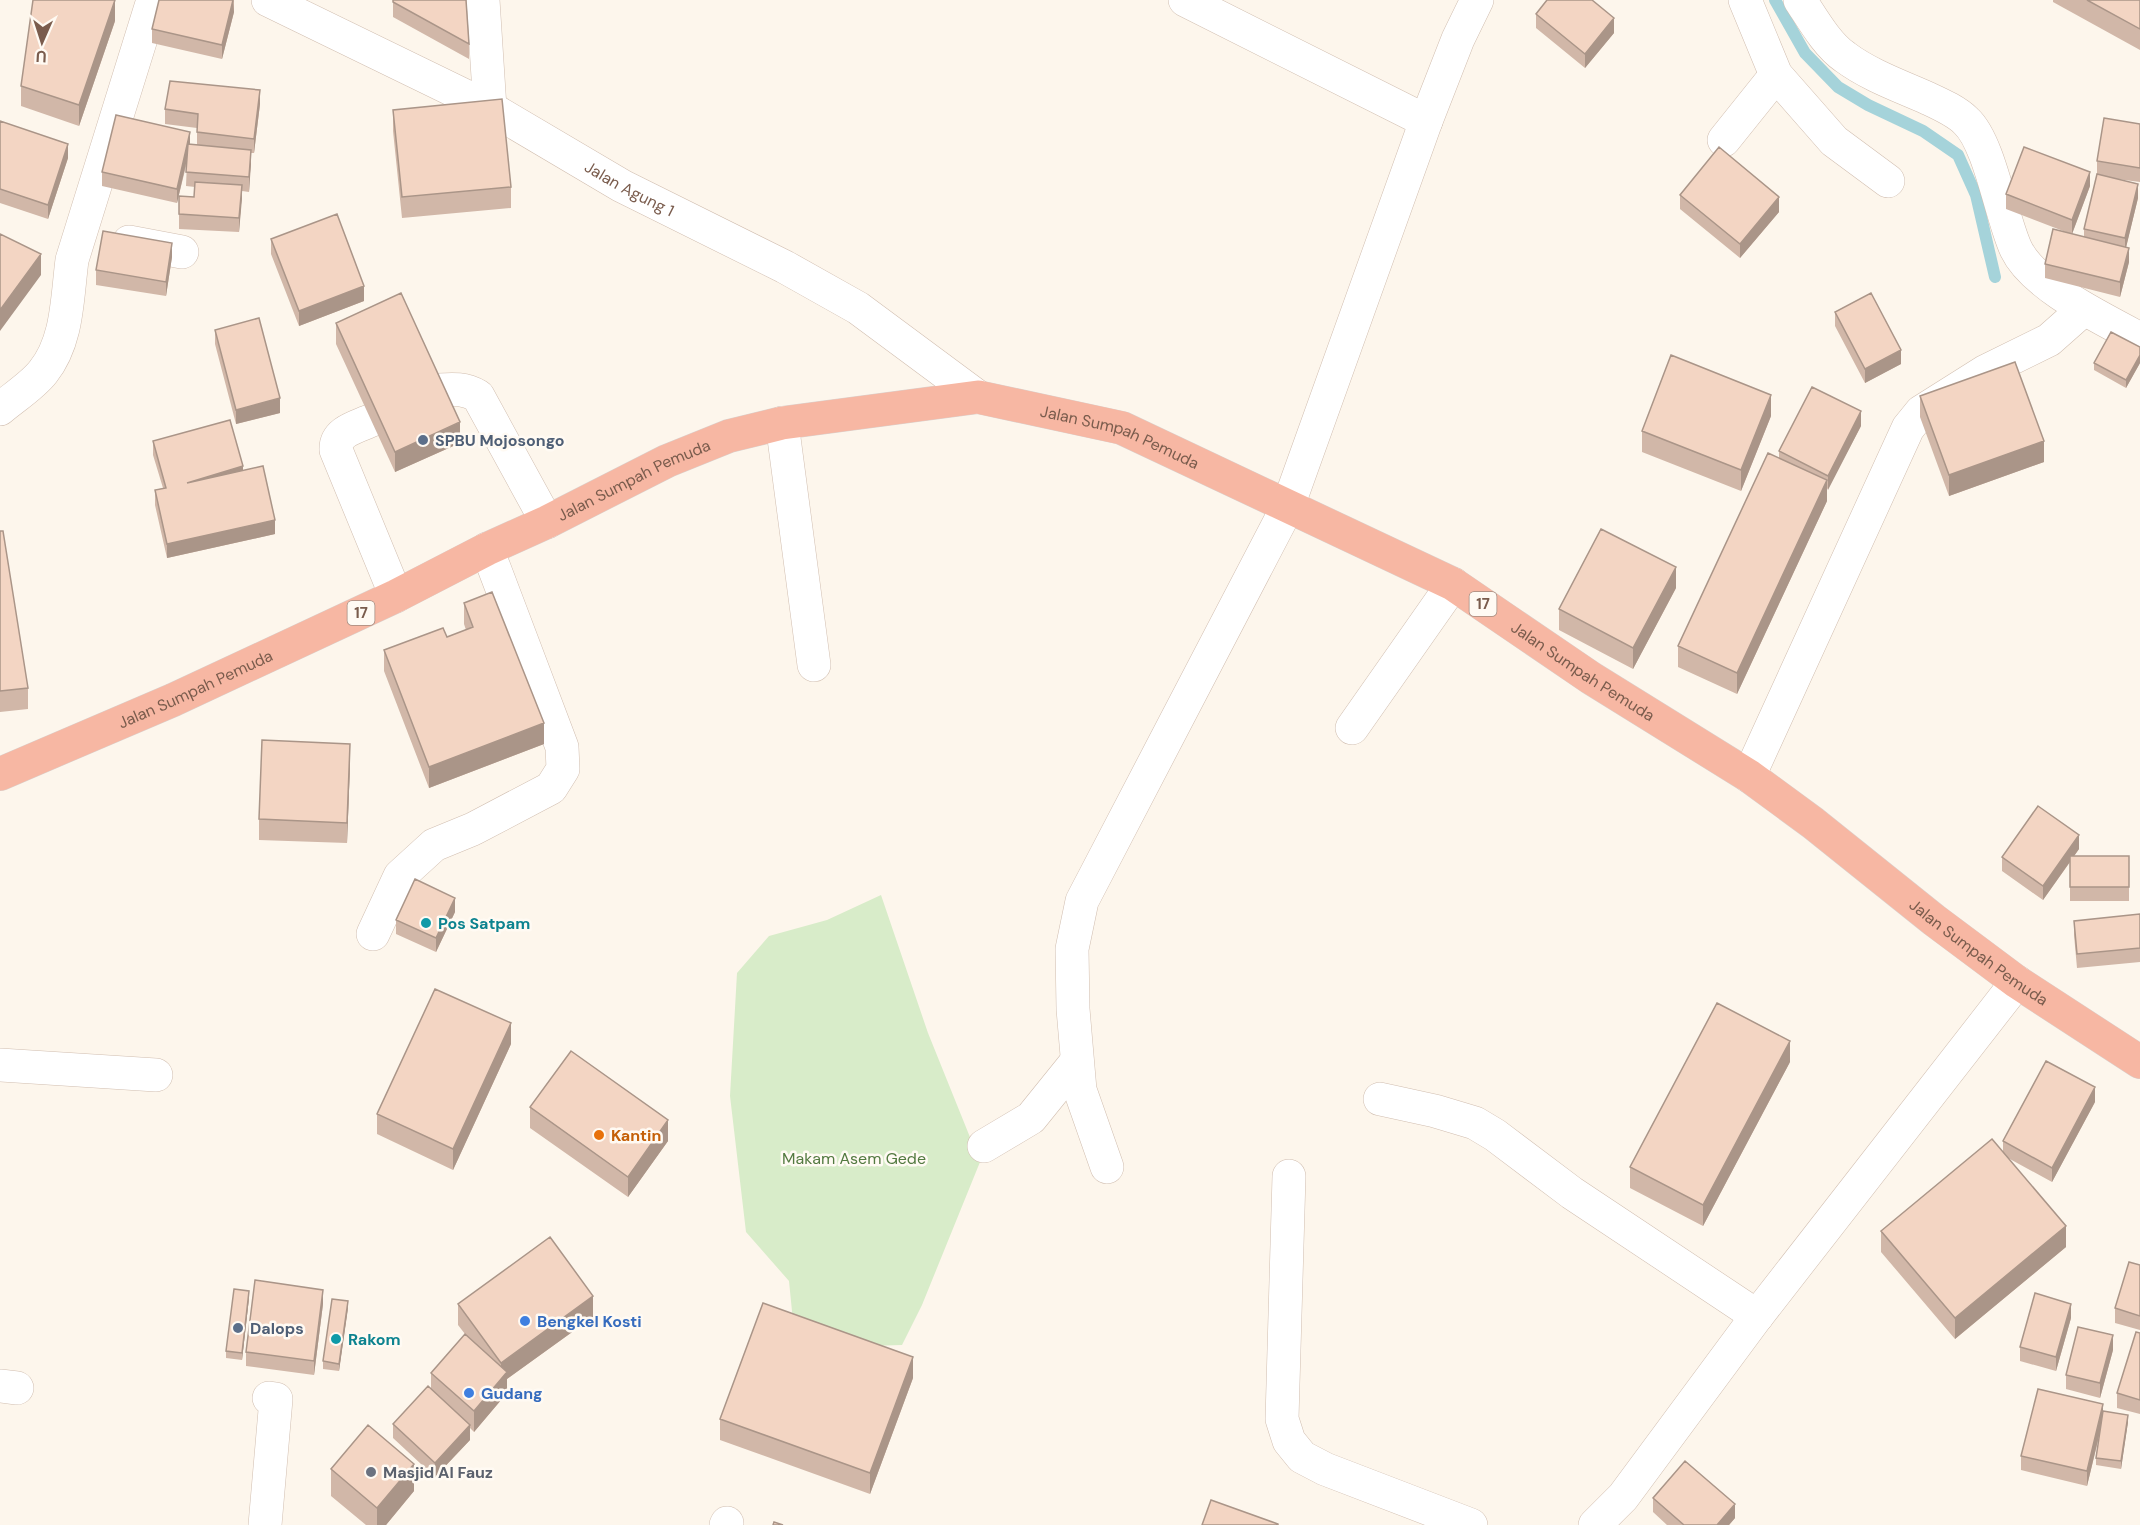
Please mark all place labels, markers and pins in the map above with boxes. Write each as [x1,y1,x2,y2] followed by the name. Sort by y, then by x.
[435,430,565,451] place label: SPBU Mojosongo
[416,433,430,447] marker: SPBU Mojosongo
[438,913,530,934] place label: Pos Satpam
[419,916,433,930] marker: Pos Satpam
[611,1125,661,1146] place label: Kantin
[592,1128,606,1142] marker: Kantin
[537,1311,642,1332] place label: Bengkel Kosti
[518,1314,532,1328] marker: Bengkel Kosti
[250,1318,304,1339] place label: Dalops
[231,1321,245,1335] marker: Dalops
[348,1329,401,1350] place label: Rakom
[329,1332,343,1346] marker: Rakom
[481,1383,543,1404] place label: Gudang
[462,1386,476,1400] marker: Gudang
[383,1462,493,1483] place label: Masjid Al Fauz
[364,1465,378,1479] marker: Masjid Al Fauz

